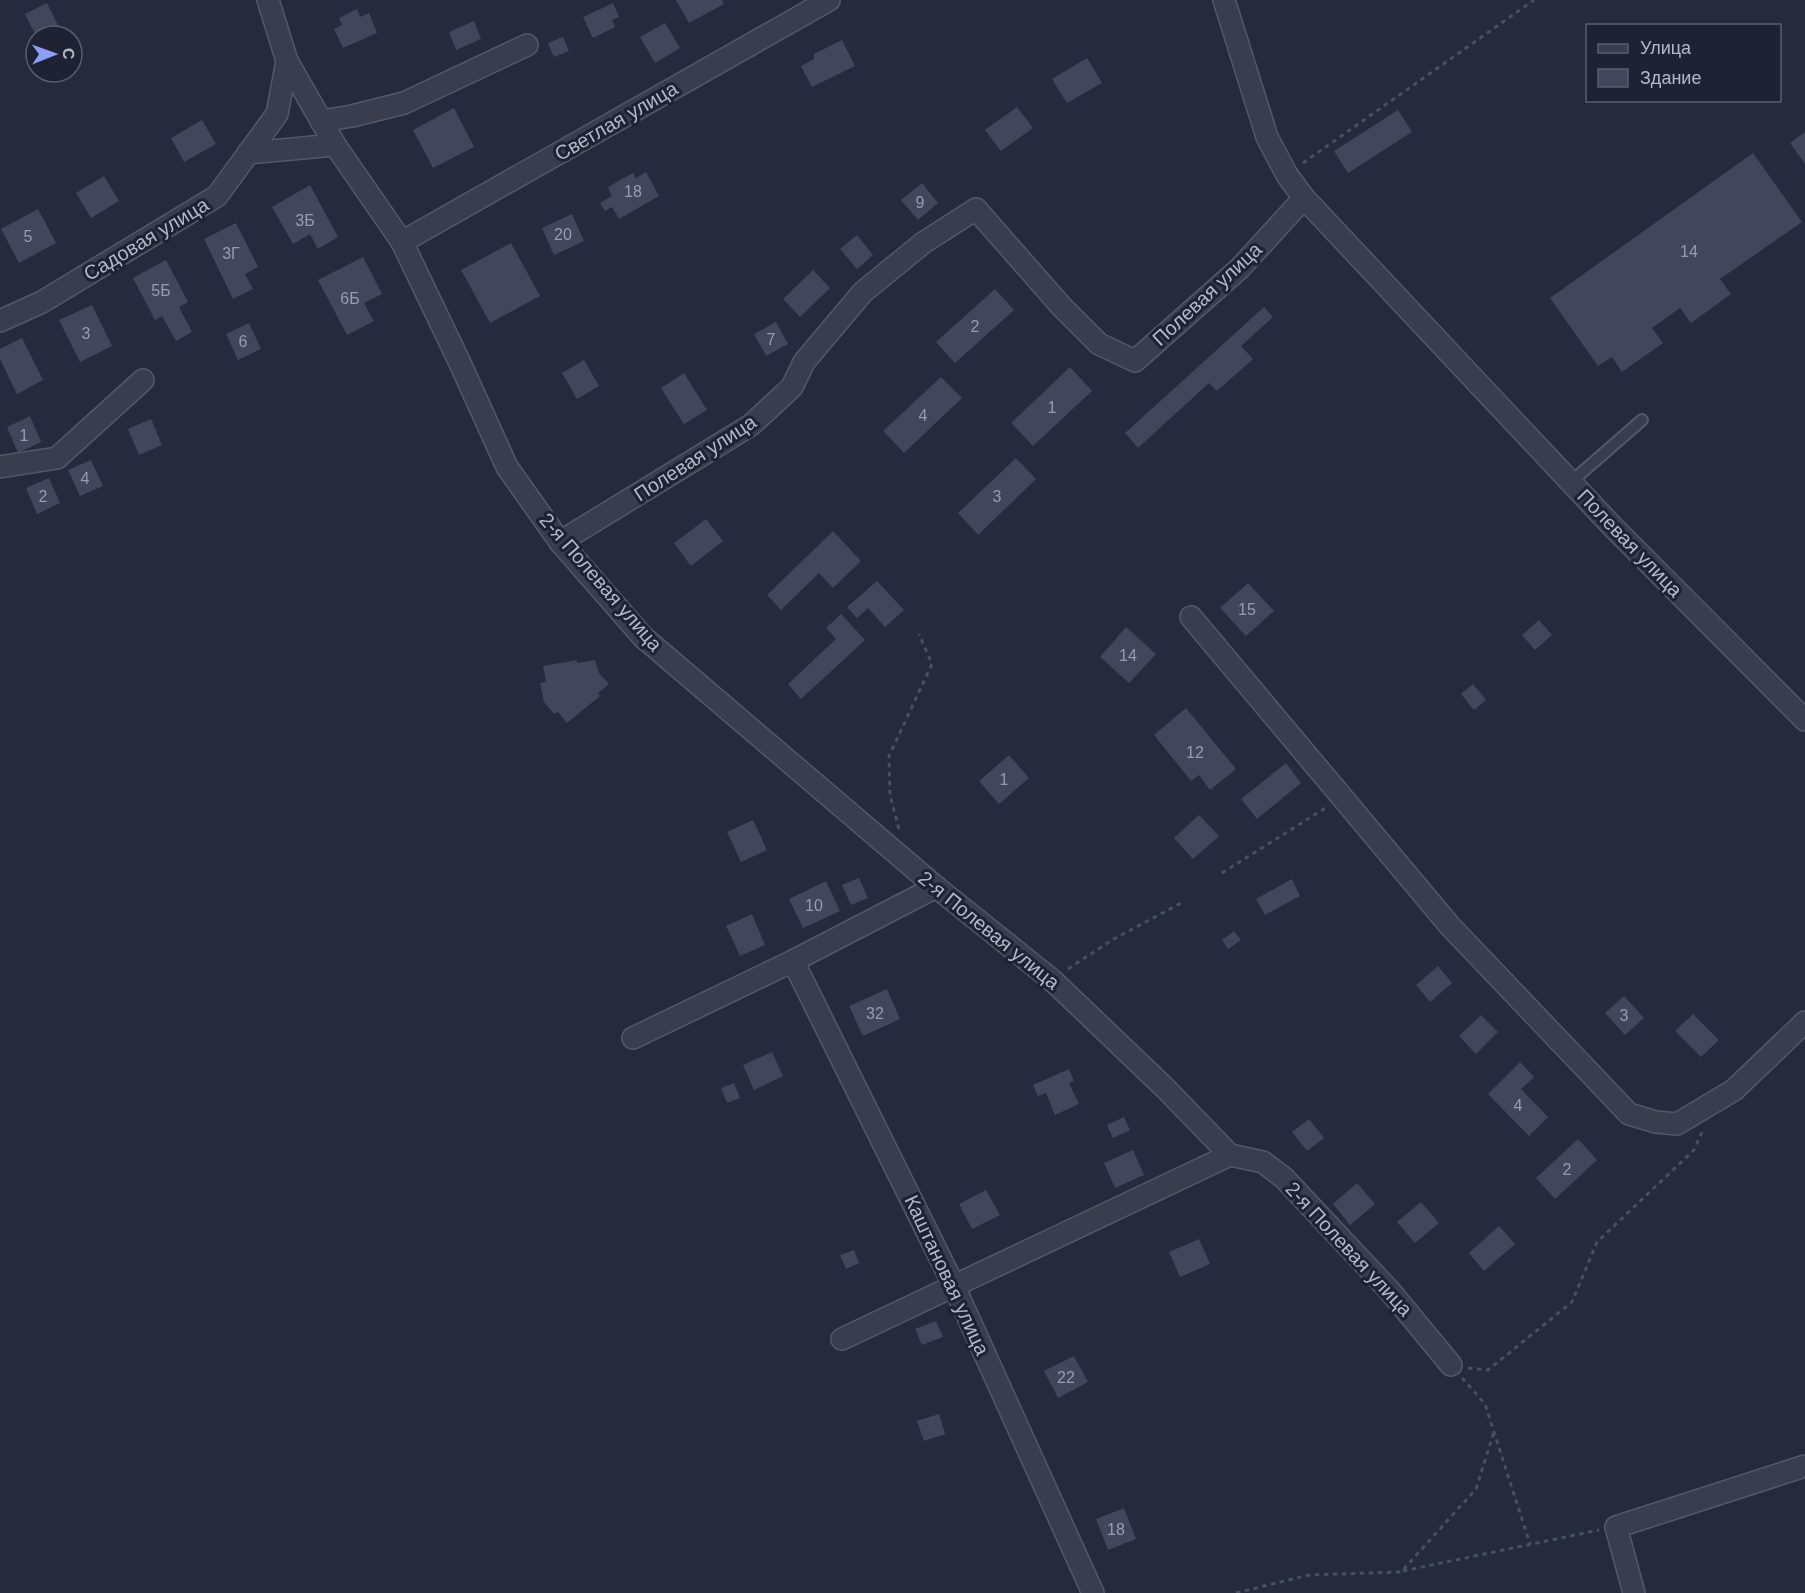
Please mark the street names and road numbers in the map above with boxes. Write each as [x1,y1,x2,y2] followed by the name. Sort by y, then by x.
[551,76,682,165] street label: Светлая улица
[80,193,213,285] street label: Садовая улица
[1148,237,1267,350] street label: Полевая улица
[630,410,761,506] street label: Полевая улица
[1573,485,1687,602] street label: Полевая улица
[535,509,667,656] street label: 2-я Полевая улица
[914,866,1065,994] street label: 2-я Полевая улица
[1281,1178,1417,1321] street label: 2-я Полевая улица
[900,1192,994,1359] street label: Каштановая улица

